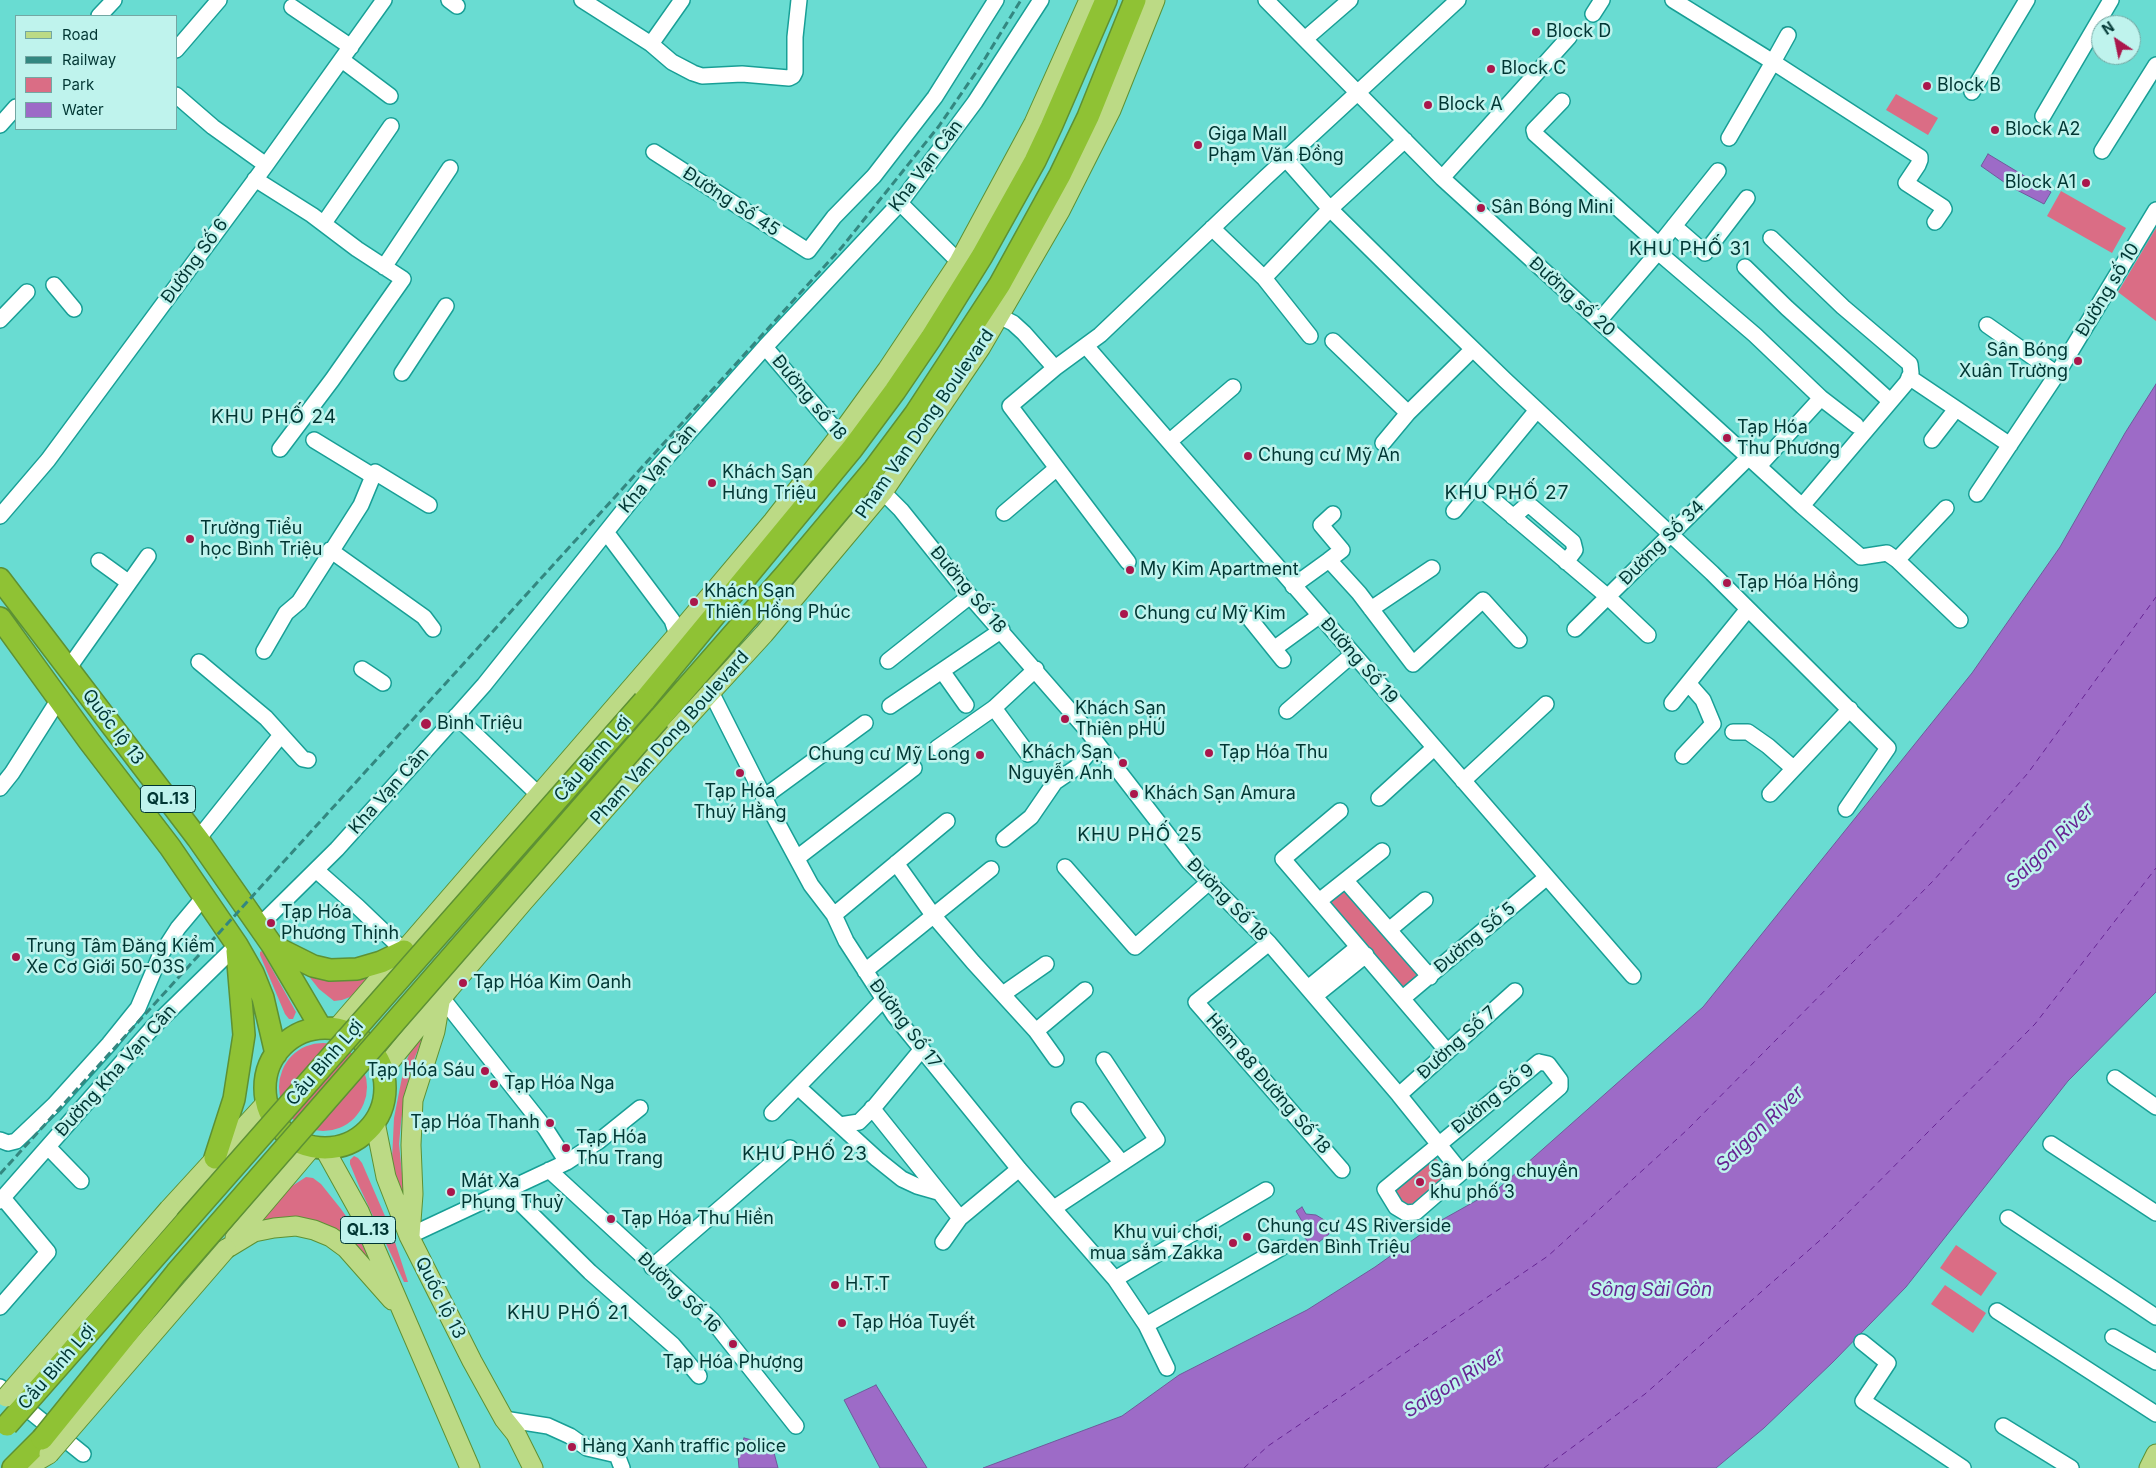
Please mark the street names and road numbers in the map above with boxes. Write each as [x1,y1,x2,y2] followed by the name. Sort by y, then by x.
[885,116,967,216] street label: Kha Vạn Cân
[679,163,783,241] street label: Đường Số 45
[157,214,233,308] street label: Đường Số 6
[2072,239,2144,341] street label: Đường số 10
[1524,253,1620,341] street label: Đường số 20
[851,325,999,523] street label: Pham Van Dong Boulevard
[767,351,851,445] street label: Đường số 18
[615,420,701,518] street label: Kha Vạn Cân
[1615,496,1709,590] street label: Đường Số 34
[925,542,1011,638] street label: Đường Số 18
[1316,614,1402,708] street label: Đường Số 19
[586,647,754,829] street label: Pham Van Dong Boulevard
[78,685,148,769] street label: Quốc lộ 13
[550,712,636,806] street label: Cầu Bình Lợi
[344,743,434,839] street label: Kha Vạn Cân
[140,786,196,812] road number: QL.13
[1182,854,1272,946] street label: Đường Số 18
[1430,898,1520,978] street label: Đường Số 5
[865,975,945,1073] street label: Đường Số 17
[51,1001,181,1141] street label: Đường Kha Vạn Cân
[1413,1002,1501,1084] street label: Đường Số 7
[1201,1009,1335,1159] street label: Hẻm 88 Đường Số 18
[282,1016,368,1110] street label: Cầu Bình Lợi
[1448,1059,1538,1139] street label: Đường Số 9
[340,1216,396,1244] road number: QL.13
[633,1248,725,1338] street label: Đường Số 16
[410,1253,470,1343] street label: Quốc lộ 13
[14,1320,100,1414] street label: Cầu Bình Lợi

